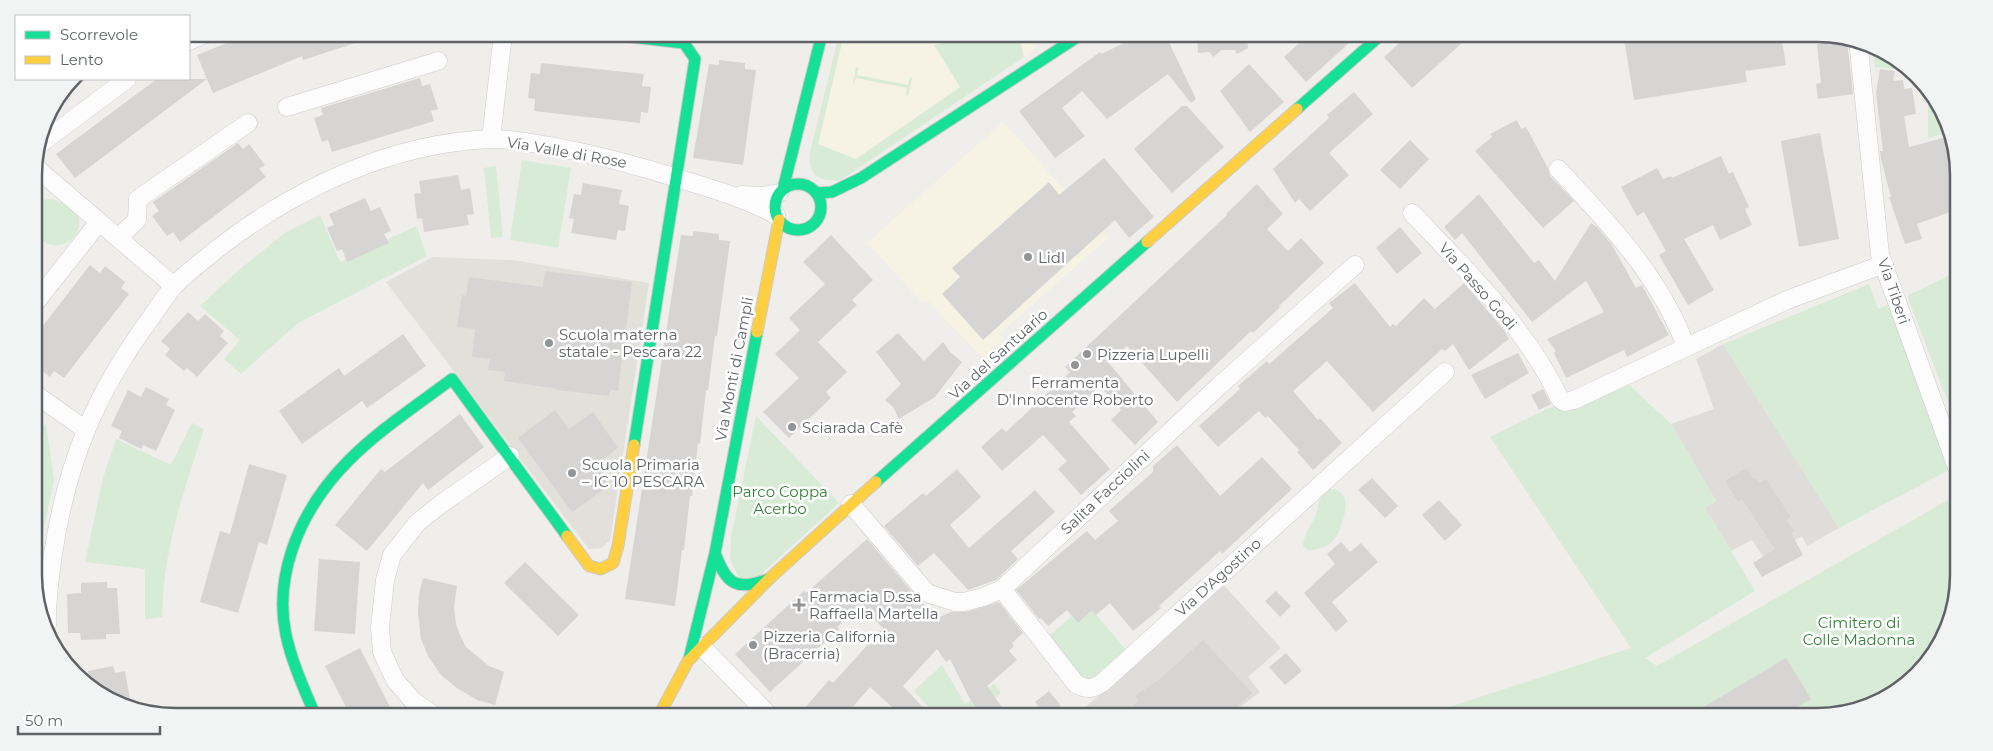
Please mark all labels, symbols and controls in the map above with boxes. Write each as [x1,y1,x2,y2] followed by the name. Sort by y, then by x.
[15,15,190,80] legend
[60,25,138,44] text: Scorrevole
[60,50,103,69] text: Lento
[506,132,628,172] street label: Via Valle di Rose
[1435,238,1521,334] street label: Via Passo Godi
[1038,248,1065,267] place label: Lidl
[1022,251,1034,263] marker: Lidl
[1874,255,1914,327] street label: Via Tiberi
[711,295,757,443] street label: Via Monti di Campli
[945,305,1051,403] street label: Via del Santuario
[559,325,702,361] place label: Scuola materna statale - Pescara 22
[543,337,555,349] marker: Scuola materna statale - Pescara 22
[1097,345,1209,364] place label: Pizzeria Lupelli
[1081,348,1093,360] marker: Pizzeria Lupelli
[1069,359,1081,371] marker: Ferramenta D'Innocente Roberto
[997,373,1153,409] place label: Ferramenta D'Innocente Roberto
[802,418,903,437] place label: Sciarada Cafè
[786,421,798,433] marker: Sciarada Cafè
[1056,446,1154,538] street label: Salita Facciolini
[582,455,705,491] place label: Scuola Primaria – IC 10 PESCARA
[566,467,578,479] marker: Scuola Primaria – IC 10 PESCARA
[732,482,828,518] park label: Parco Coppa Acerbo
[1171,534,1265,620] street label: Via D'Agostino
[809,587,939,623] place label: Farmacia D.ssa Raffaella Martella
[793,599,805,611] marker: Farmacia D.ssa Raffaella Martella
[1803,613,1915,649] park label: Cimitero di Colle Madonna
[763,627,896,663] place label: Pizzeria California (Bracerria)
[747,639,759,651] marker: Pizzeria California (Bracerria)
[18,704,160,736] scale bar
[25,711,63,730] text: 50 m

